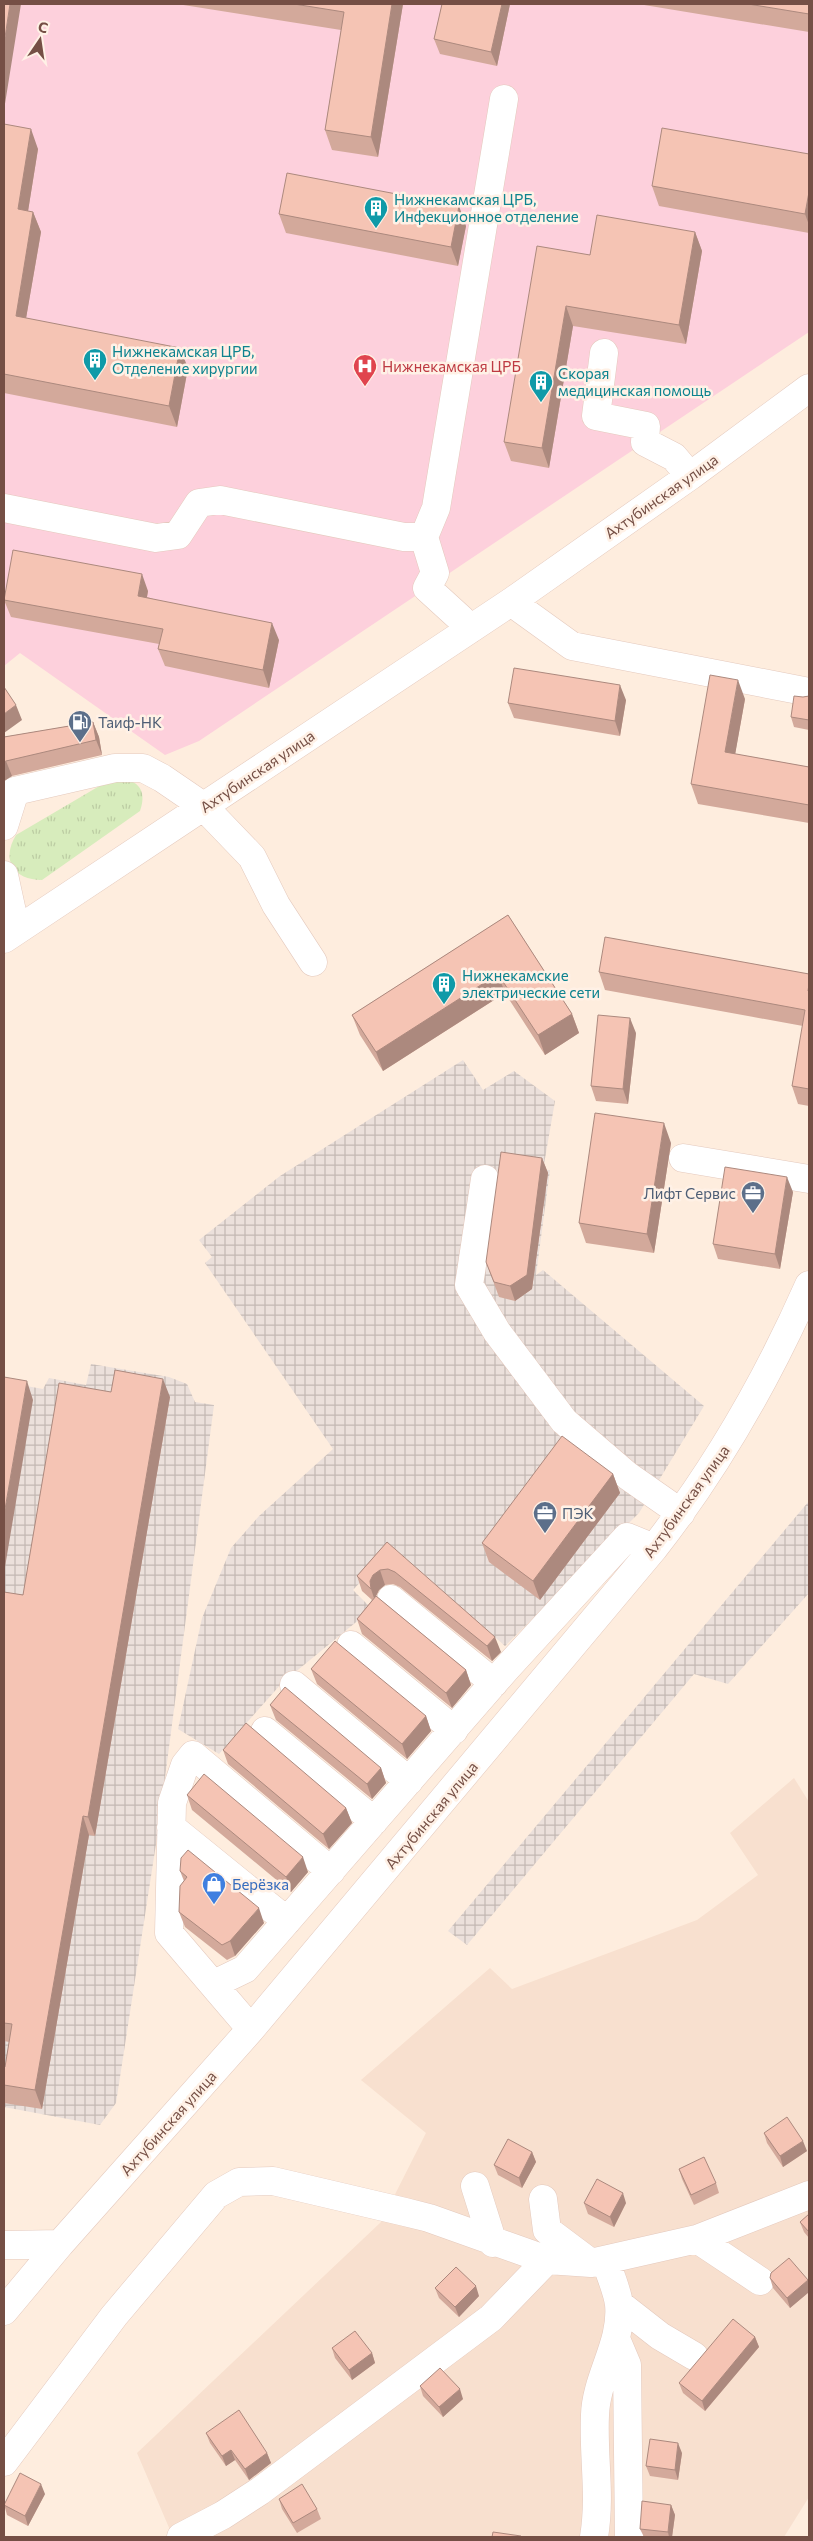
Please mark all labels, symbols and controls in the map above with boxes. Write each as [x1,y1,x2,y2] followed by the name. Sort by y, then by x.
[15,15,65,65] north arrow
[36,17,50,36] text: С
[394,190,579,225] place label: Нижнекамская ЦРБ, Инфекционное отделение
[363,195,389,229] building icon: Нижнекамская ЦРБ, Инфекционное отделение
[112,342,258,377] place label: Нижнекамская ЦРБ, Отделение хирургии
[82,347,108,381] building icon: Нижнекамская ЦРБ, Отделение хирургии
[352,353,378,387] hospital icon: Нижнекамская ЦРБ
[382,357,521,375] place label: Нижнекамская ЦРБ
[558,364,712,399] place label: Скорая медицинская помощь
[528,369,554,403] building icon: Скорая медицинская помощь
[601,450,721,542] street label: Ахтубинская улица
[67,709,93,743] fuel station icon: Таиф-НК
[98,713,162,731] place label: Таиф-НК
[196,726,318,816] street label: Ахтубинская улица
[462,966,600,1001] place label: Нижнекамские электрические сети
[431,971,457,1005] building icon: Нижнекамские электрические сети
[740,1180,766,1214] office icon: Лифт Сервис
[644,1184,736,1202] place label: Лифт Сервис
[639,1441,733,1561] street label: Ахтубинская улица
[532,1500,558,1534] office icon: ПЭК
[562,1504,594,1522] place label: ПЭК
[381,1758,481,1872] street label: Ахтубинская улица
[201,1871,227,1905] shop icon: Берёзка
[232,1875,289,1893] place label: Берёзка
[116,2067,220,2179] street label: Ахтубинская улица

